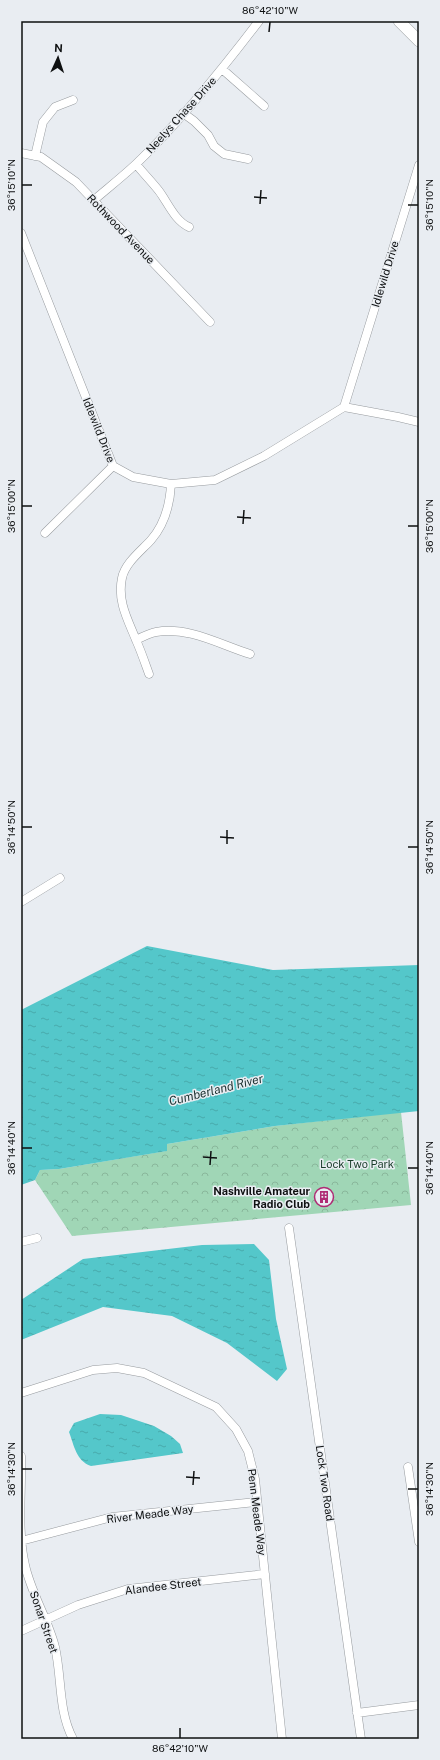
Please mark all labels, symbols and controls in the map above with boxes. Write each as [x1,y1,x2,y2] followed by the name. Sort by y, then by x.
[242,4,298,16] text: 86°42'10"W
[38,38,78,78] north arrow
[54,42,63,54] text: N
[144,74,218,156] street label: Neelys Chase Drive
[5,159,17,211] text: 36°15'10"N
[423,179,435,231] text: 36°15'10"N
[85,192,157,266] street label: Rothwood Avenue
[369,239,401,309] street label: Idlewild Drive
[81,396,117,464] street label: Idlewild Drive
[5,479,17,533] text: 36°15'00"N
[423,499,435,553] text: 36°15'00"N
[5,800,17,854] text: 36°14'50"N
[423,820,435,874] text: 36°14'50"N
[167,1071,265,1108] water label: Cumberland River
[5,1121,17,1175] text: 36°14'40"N
[423,1141,435,1195] text: 36°14'40"N
[320,1158,394,1170] park label: Lock Two Park
[213,1185,310,1210] place label: Nashville Amateur Radio Club
[313,1186,335,1208] building icon: Nashville Amateur Radio Club
[5,1442,17,1496] text: 36°14'30"N
[314,1444,336,1522] street label: Lock Two Road
[423,1462,435,1516] text: 36°14'30"N
[246,1468,268,1556] street label: Penn Meade Way
[106,1503,194,1525] street label: River Meade Way
[124,1575,202,1597] street label: Alandee Street
[28,1589,60,1655] street label: Sonar Street
[152,1742,208,1754] text: 86°42'10"W

